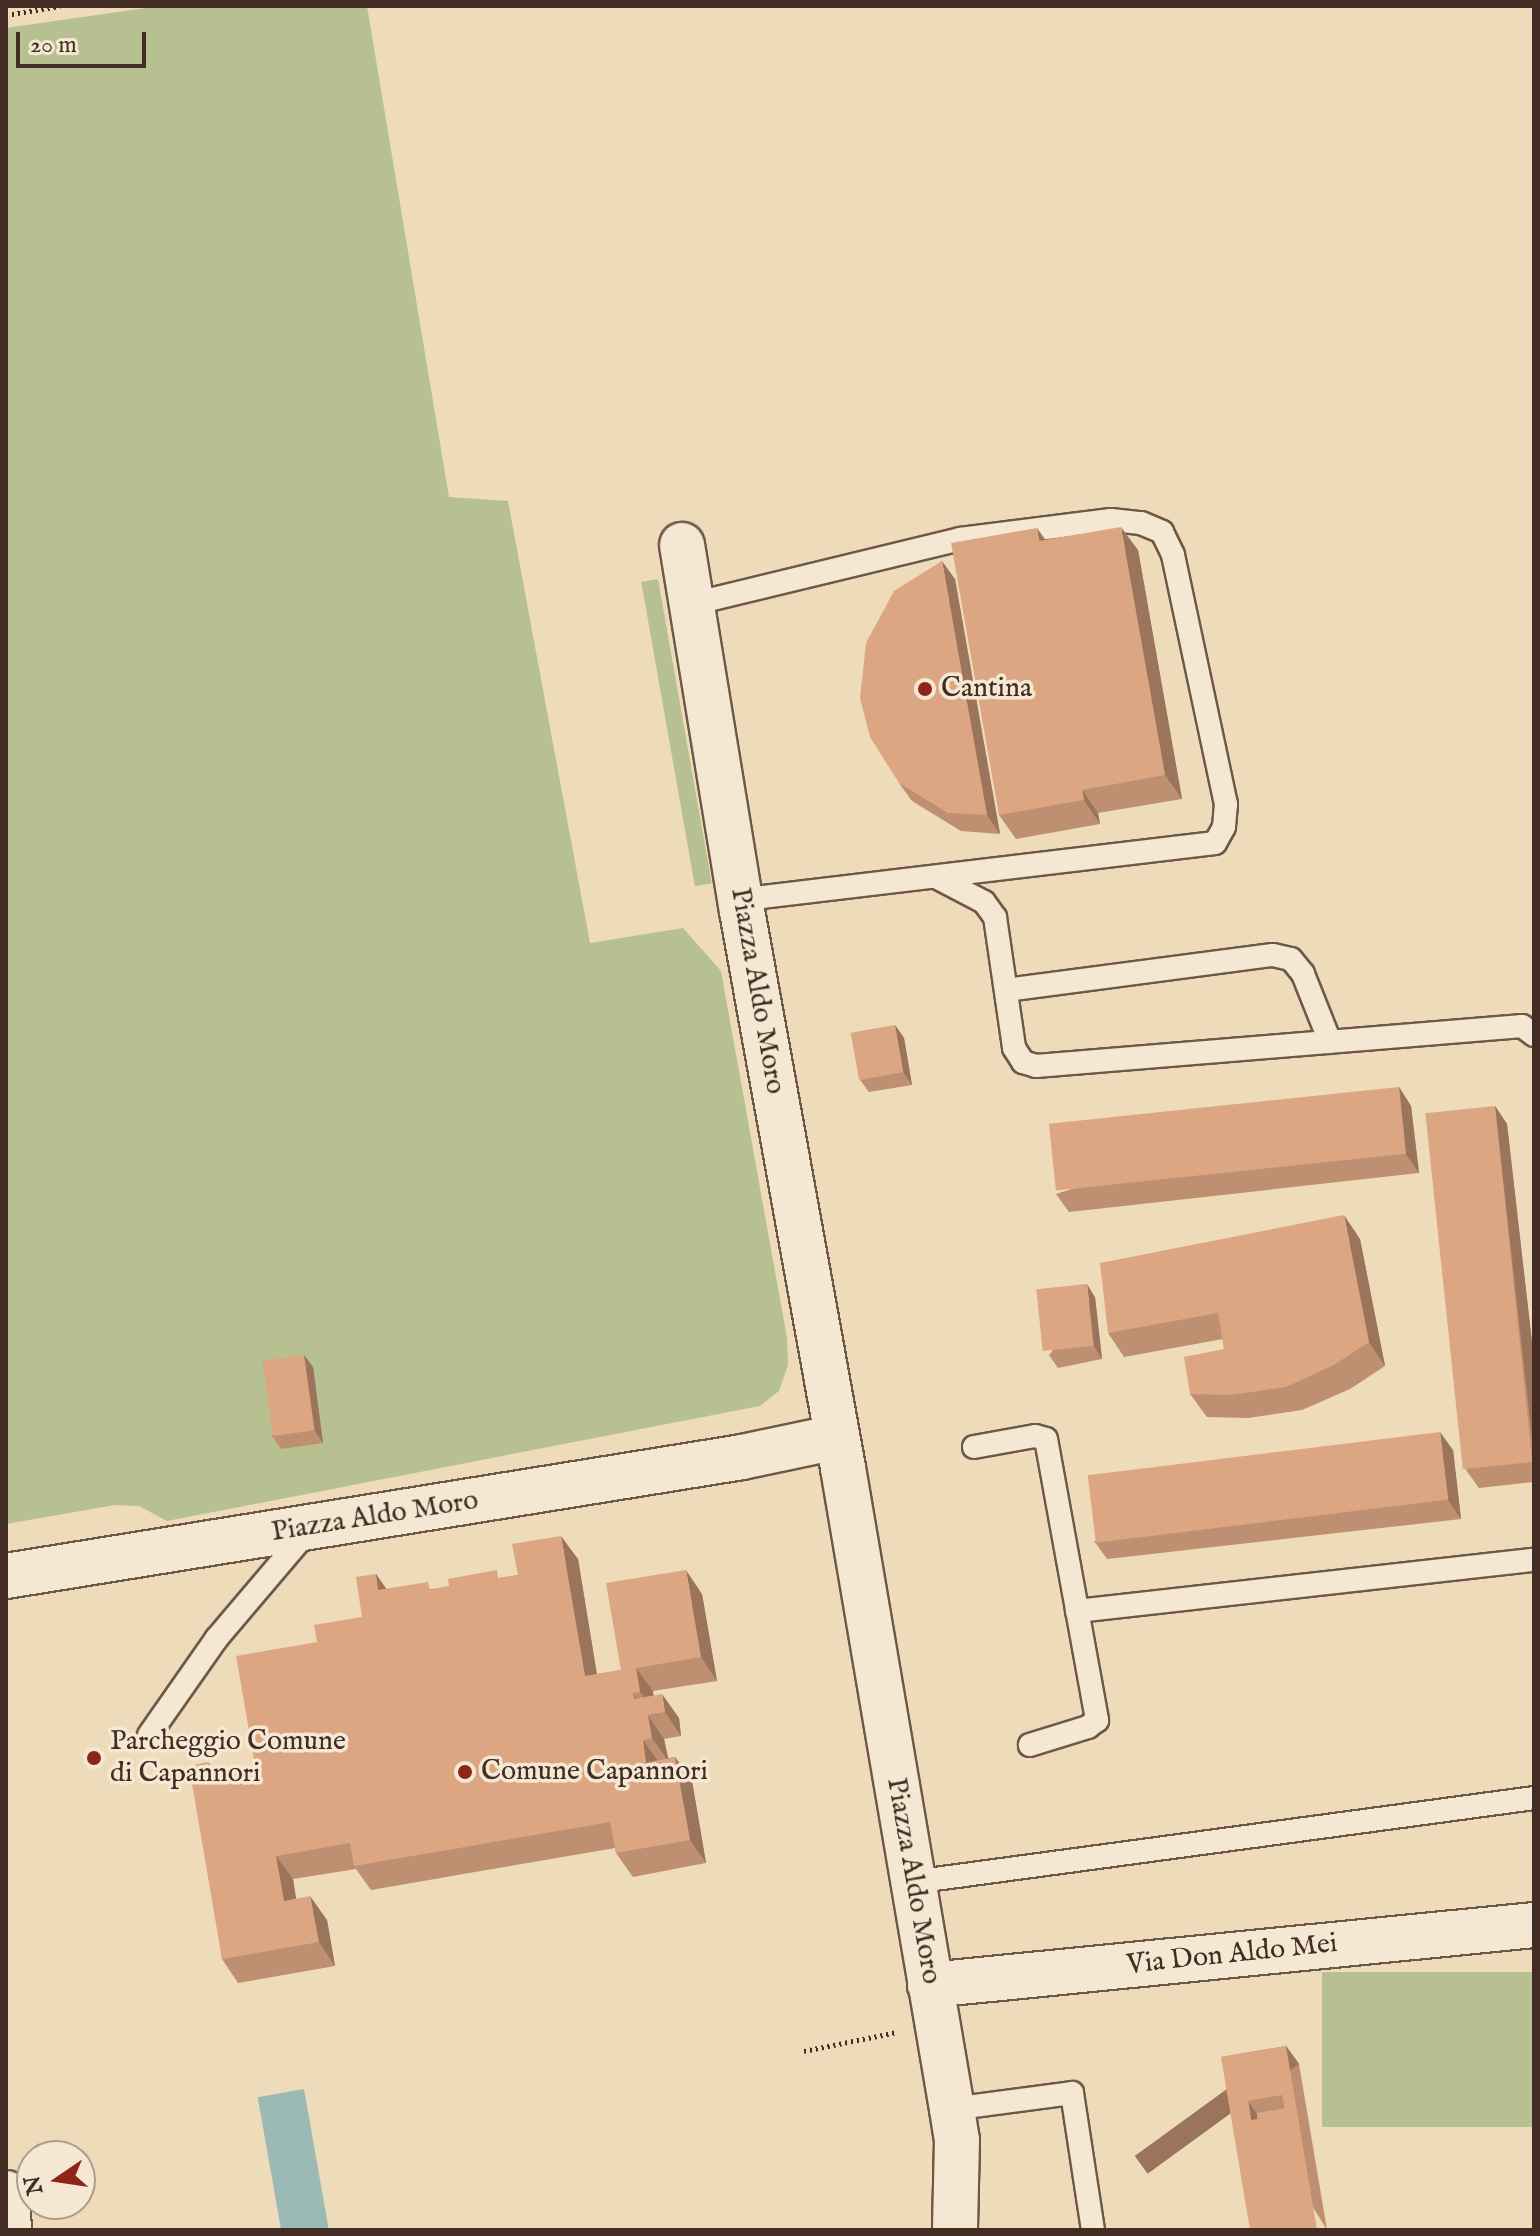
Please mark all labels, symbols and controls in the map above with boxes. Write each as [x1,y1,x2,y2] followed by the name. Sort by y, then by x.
[20,16,150,66] scale bar
[30,30,77,61] text: 20 m
[941,672,1032,706] place label: Cantina
[916,680,934,698] marker: Cantina
[722,885,792,1097] street label: Piazza Aldo Moro
[269,1484,481,1550] street label: Piazza Aldo Moro
[110,1725,346,1791] place label: Parcheggio Comune di Capannori
[85,1749,103,1767] marker: Parcheggio Comune di Capannori
[481,1755,708,1789] place label: Comune Capannori
[456,1763,474,1781] marker: Comune Capannori
[878,1775,948,1987] street label: Piazza Aldo Moro
[1125,1927,1339,1983] street label: Via Don Aldo Mei
[16,2140,96,2220] north arrow
[19,2173,50,2197] text: N

